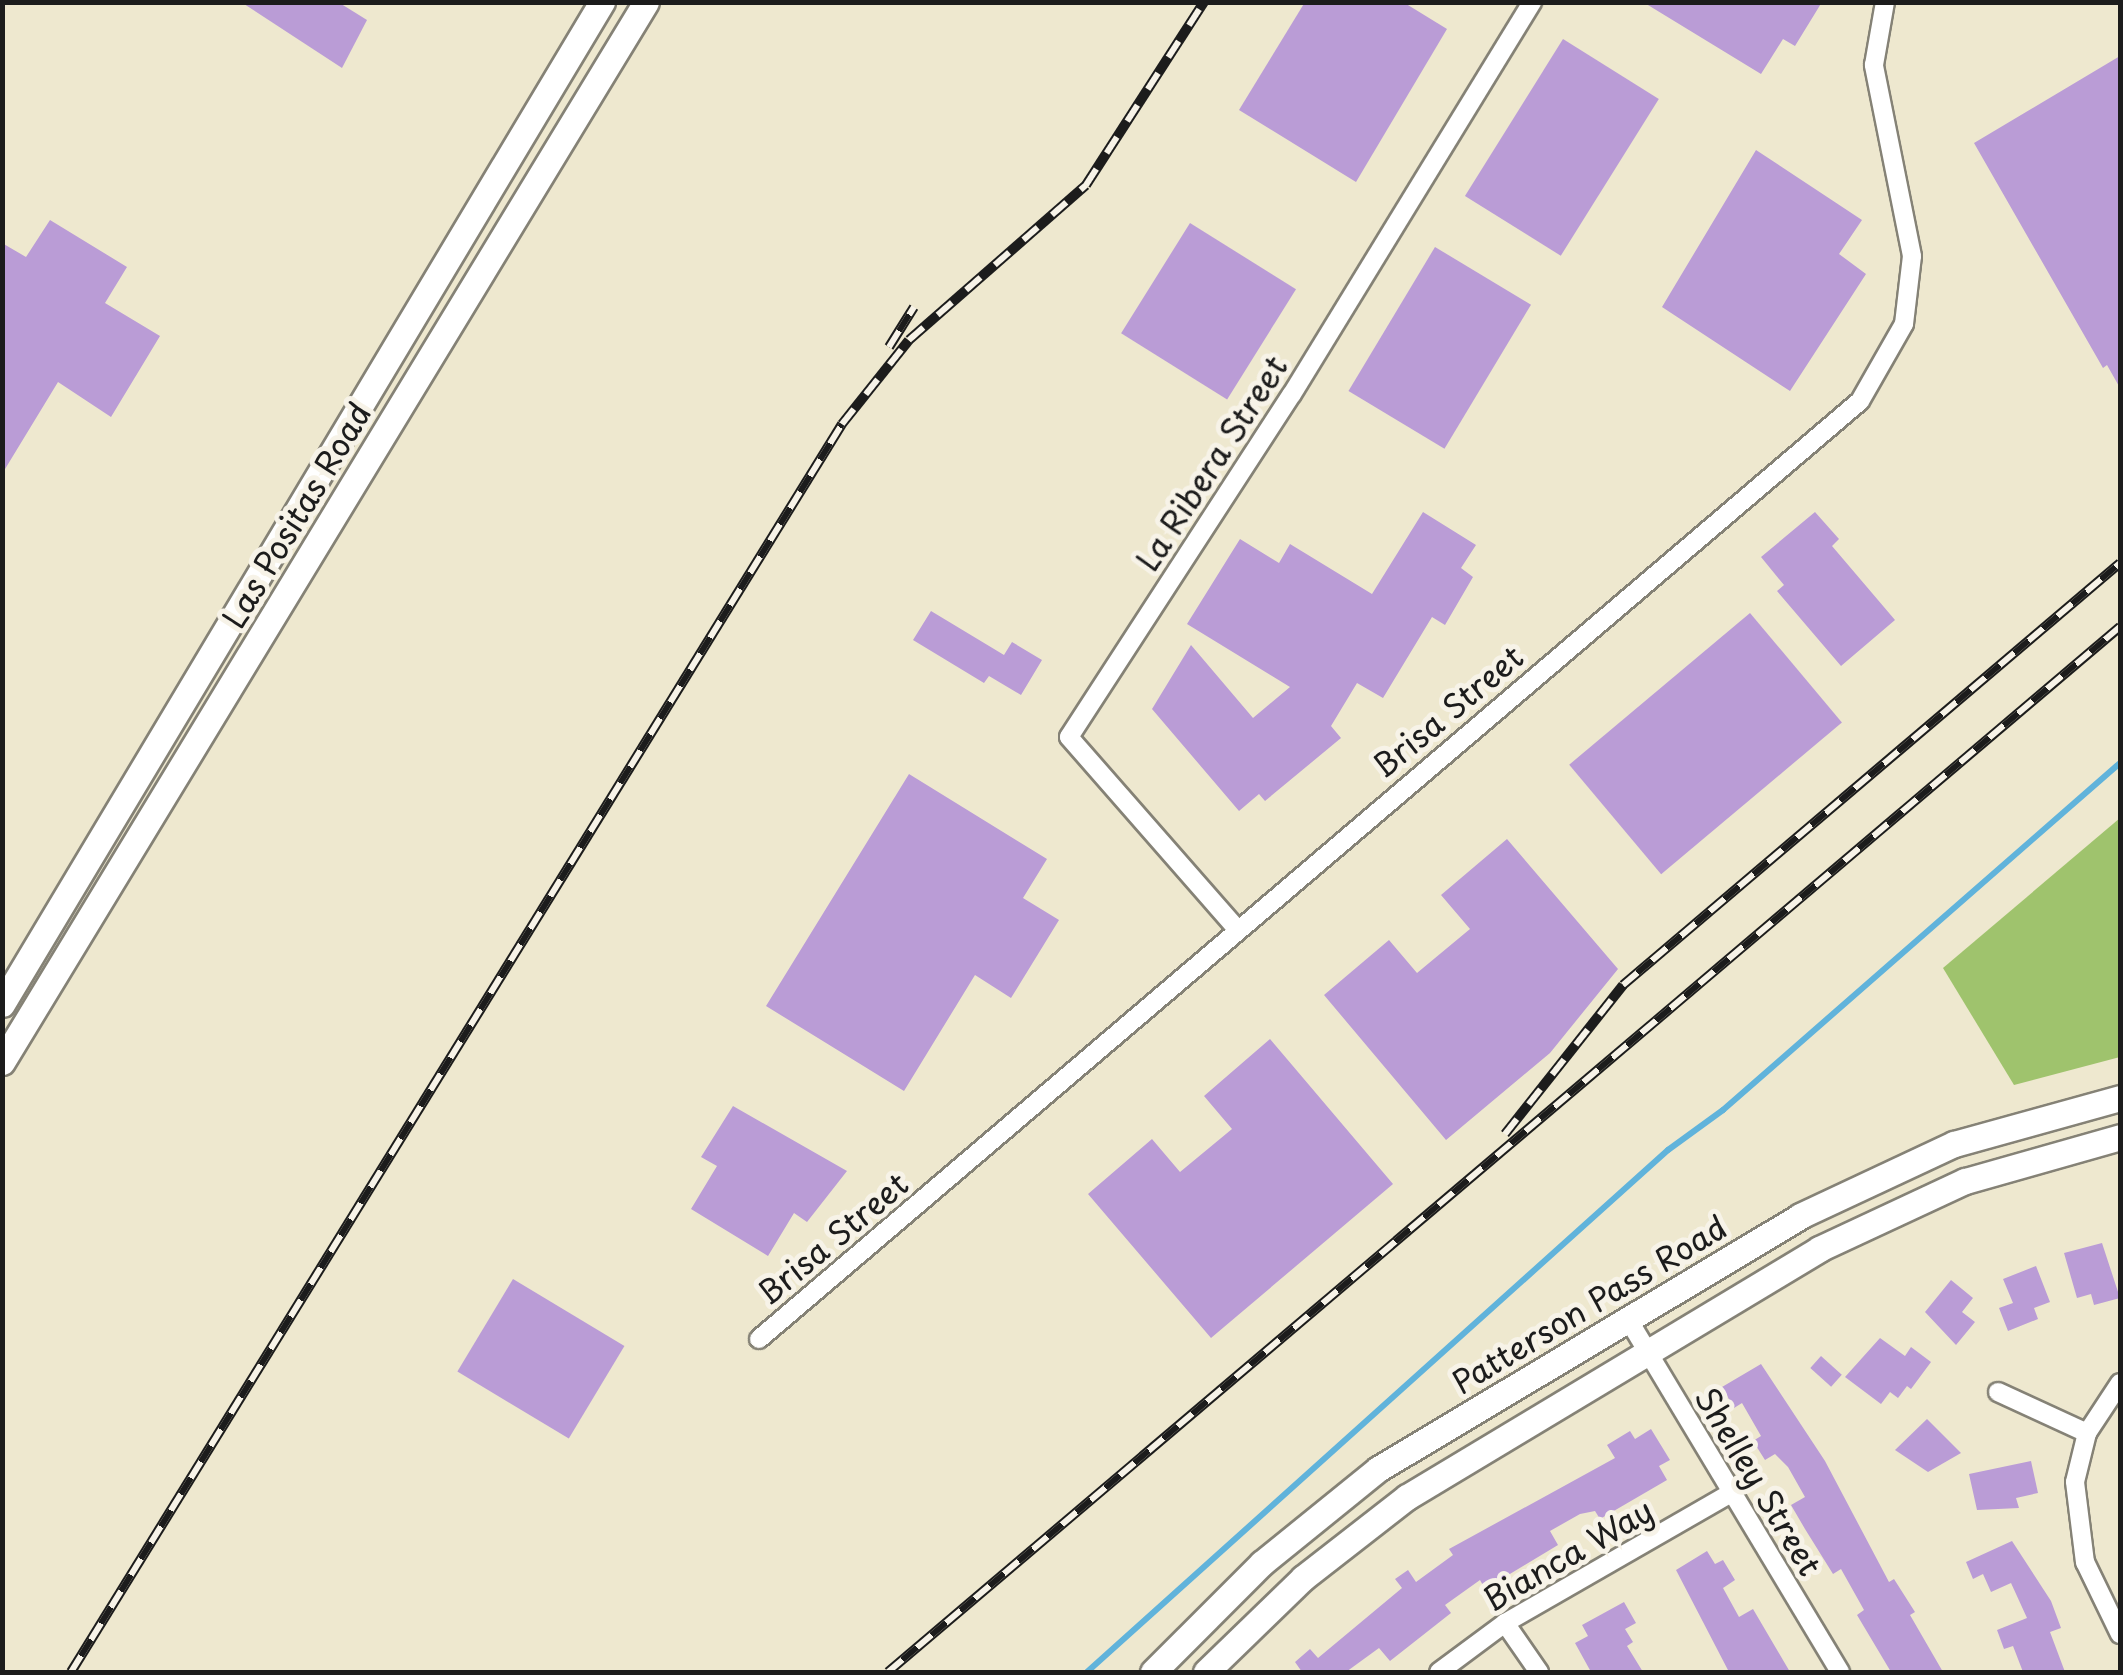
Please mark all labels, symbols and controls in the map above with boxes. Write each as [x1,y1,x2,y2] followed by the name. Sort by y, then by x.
[1126,346,1296,580] street label: La Ribera Street
[213,394,379,636] street label: Las Positas Road
[1363,636,1531,786] street label: Brisa Street
[748,1163,916,1313] street label: Brisa Street
[1445,1207,1733,1401] street label: Patterson Pass Road
[1687,1378,1831,1584] street label: Shelley Street
[1478,1491,1658,1617] street label: Bianca Way

